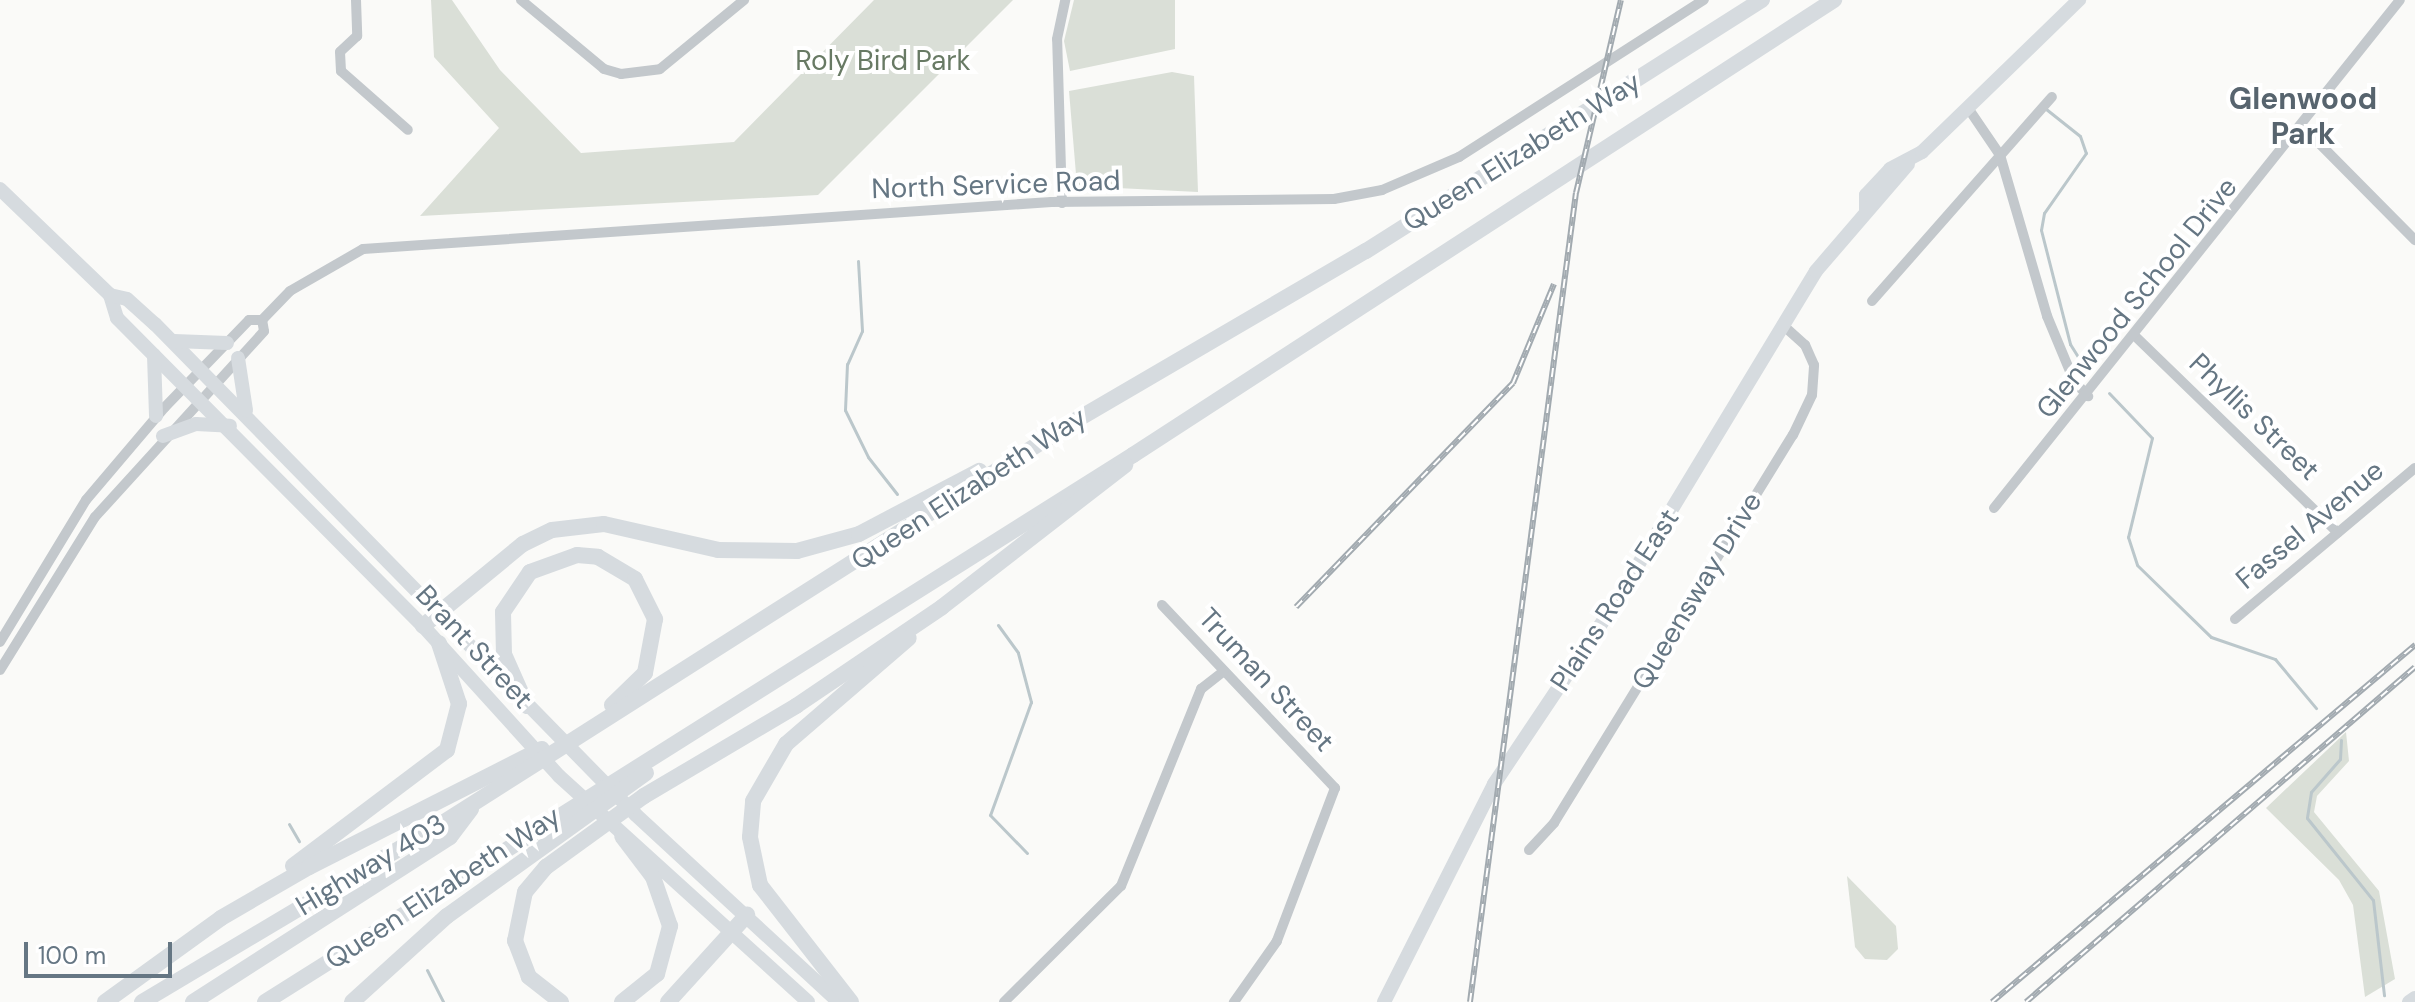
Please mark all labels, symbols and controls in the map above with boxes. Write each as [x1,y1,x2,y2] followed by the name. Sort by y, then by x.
[795,44,971,78] park label: Roly Bird Park
[1397,65,1647,239] street label: Queen Elizabeth Way
[2229,81,2377,152] district label: Glenwood Park
[871,164,1121,206] street label: North Service Road
[2030,171,2244,425] street label: Glenwood School Drive
[2182,347,2326,487] street label: Phyllis Street
[845,400,1093,578] street label: Queen Elizabeth Way
[2229,454,2391,596] street label: Fassel Avenue
[1625,486,1769,696] street label: Queensway Drive
[1544,503,1686,697] street label: Plains Road East
[408,578,540,716] street label: Brant Street
[1191,601,1341,759] street label: Truman Street
[319,799,567,977] street label: Queen Elizabeth Way
[290,807,452,923] street label: Highway 403
[28,926,176,976] scale bar
[38,940,106,971] text: 100 m

